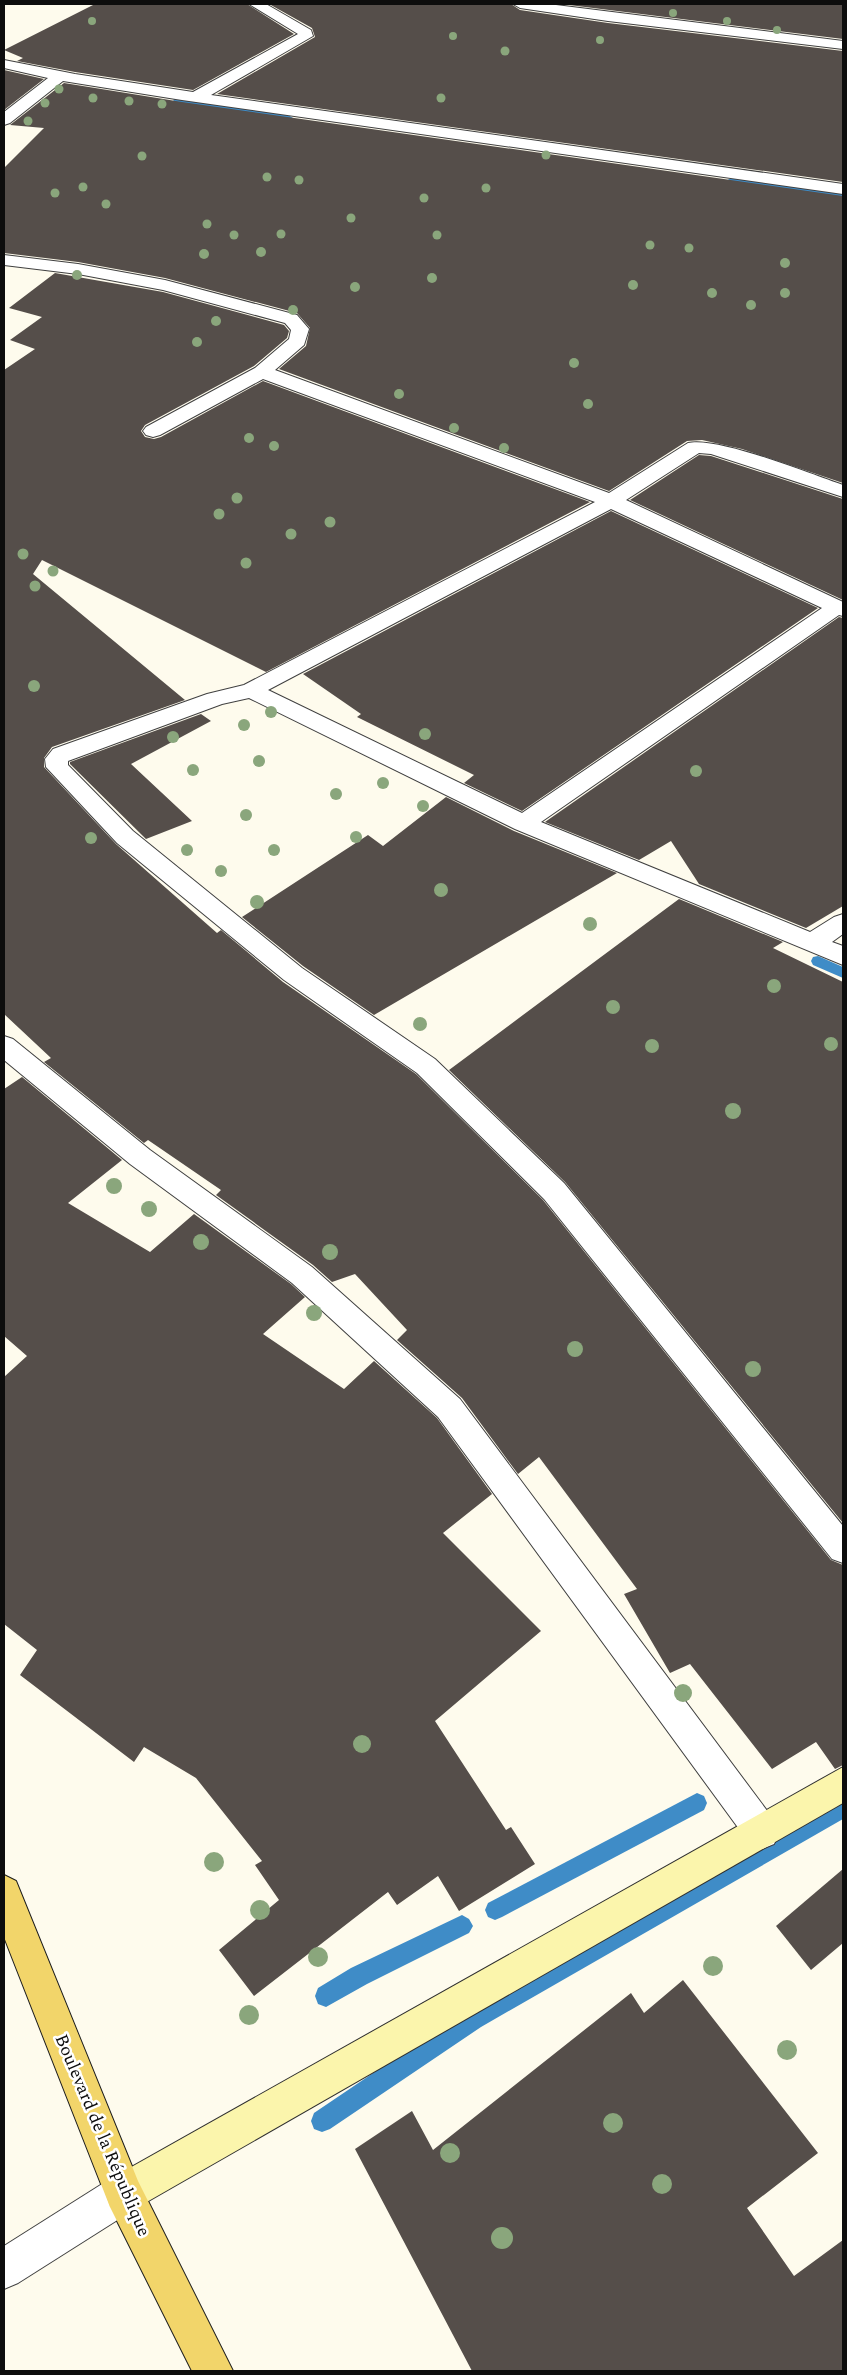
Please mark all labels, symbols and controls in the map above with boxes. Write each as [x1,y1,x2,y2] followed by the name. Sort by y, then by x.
[48,2030,157,2241] street label: Boulevard de la République

